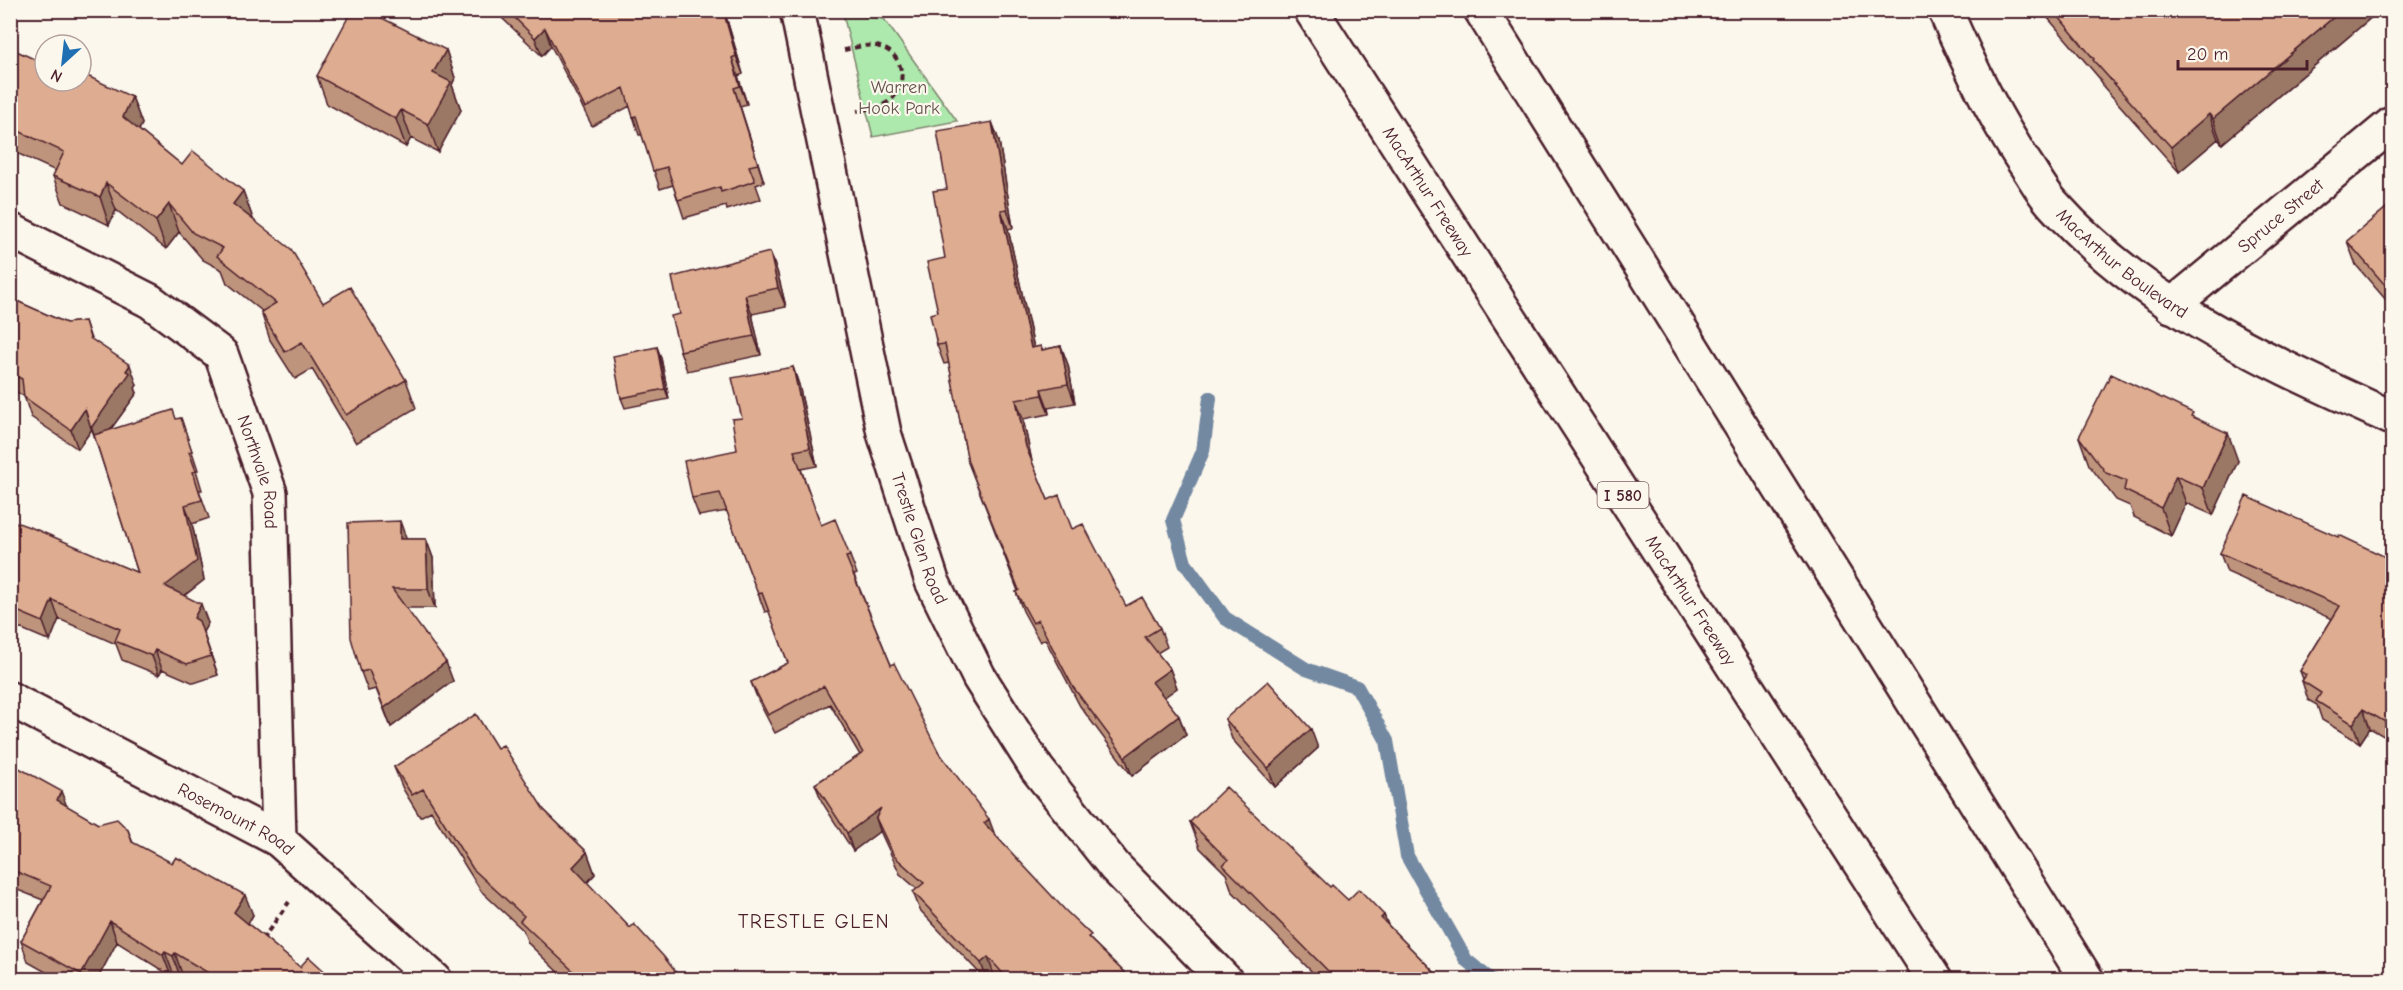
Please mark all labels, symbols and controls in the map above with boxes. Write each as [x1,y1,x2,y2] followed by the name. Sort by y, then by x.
[33,33,93,93] north arrow
[2178,33,2307,71] scale bar
[2187,44,2228,65] text: 20 m
[48,65,65,86] text: N
[858,77,940,119] park label: Warren Hook Park
[1378,123,1478,262] street label: MacArthur Freeway
[2234,174,2329,258] street label: Spruce Street
[2052,204,2191,323] street label: MacArthur Boulevard
[232,413,281,529] street label: Northvale Road
[887,470,952,608] street label: Trestle Glen Road
[1598,482,1648,508] road number: I 580
[1641,532,1741,671] street label: MacArthur Freeway
[174,779,299,860] street label: Rosemount Road
[738,910,890,933] district label: TRESTLE GLEN

